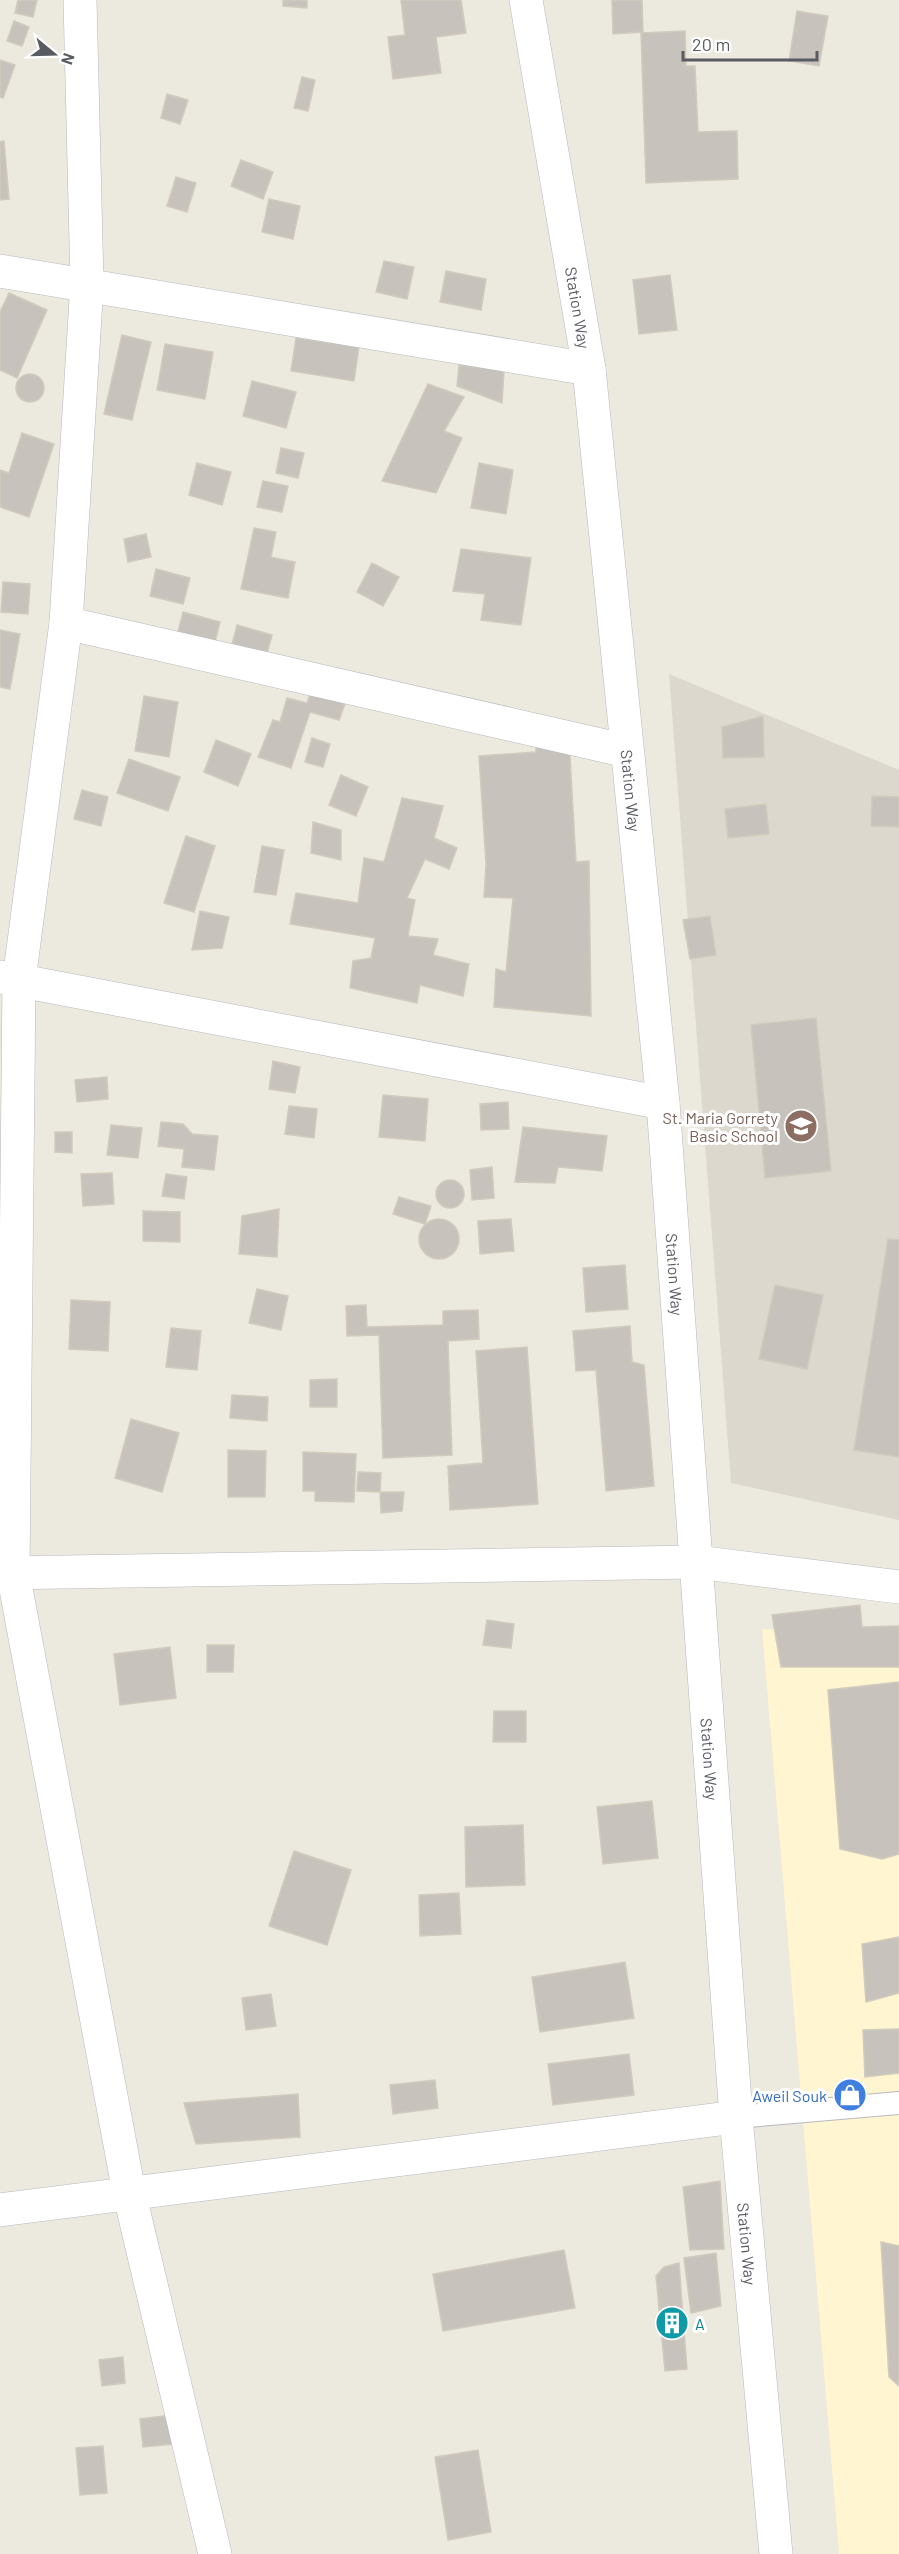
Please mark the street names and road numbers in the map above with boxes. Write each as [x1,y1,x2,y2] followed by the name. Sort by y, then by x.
[562,265,595,350] street label: Station Way
[618,748,645,833] street label: Station Way
[663,1233,688,1317] street label: Station Way
[698,1717,723,1802] street label: Station Way
[734,2202,761,2286] street label: Station Way

